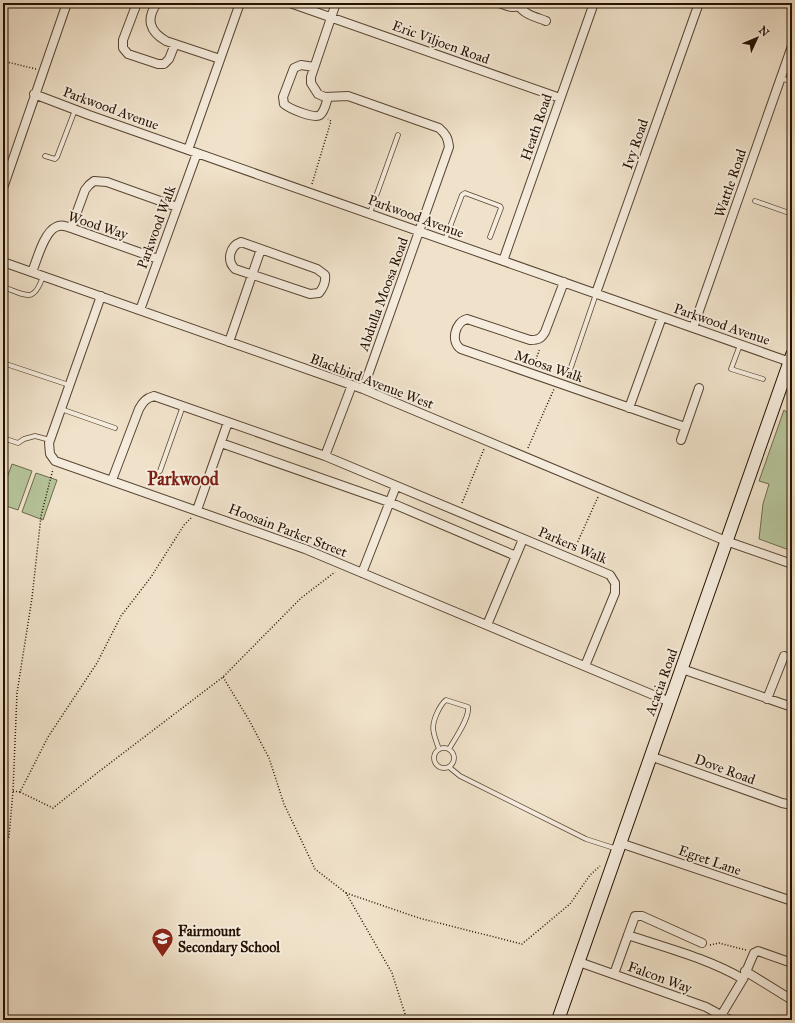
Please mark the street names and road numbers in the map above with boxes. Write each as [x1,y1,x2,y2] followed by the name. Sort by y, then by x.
[390,17,492,68] street label: Eric Viljoen Road
[61,83,161,134] street label: Parkwood Avenue
[517,92,556,163] street label: Heath Road
[619,117,652,171] street label: Ivy Road
[711,147,750,219] street label: Wattle Road
[134,183,180,271] street label: Parkwood Walk
[366,191,466,242] street label: Parkwood Avenue
[66,208,130,243] street label: Wood Way
[355,235,412,354] street label: Abdulla Moosa Road
[671,300,772,349] street label: Parkwood Avenue
[512,347,586,386] street label: Moosa Walk
[308,350,436,413] street label: Blackbird Avenue West
[226,500,350,561] street label: Hoosain Parker Street
[536,523,610,568] street label: Parkers Walk
[641,647,681,719] street label: Acacia Road
[692,751,757,788] street label: Dove Road
[676,842,744,879] street label: Egret Lane
[625,958,695,997] street label: Falcon Way

